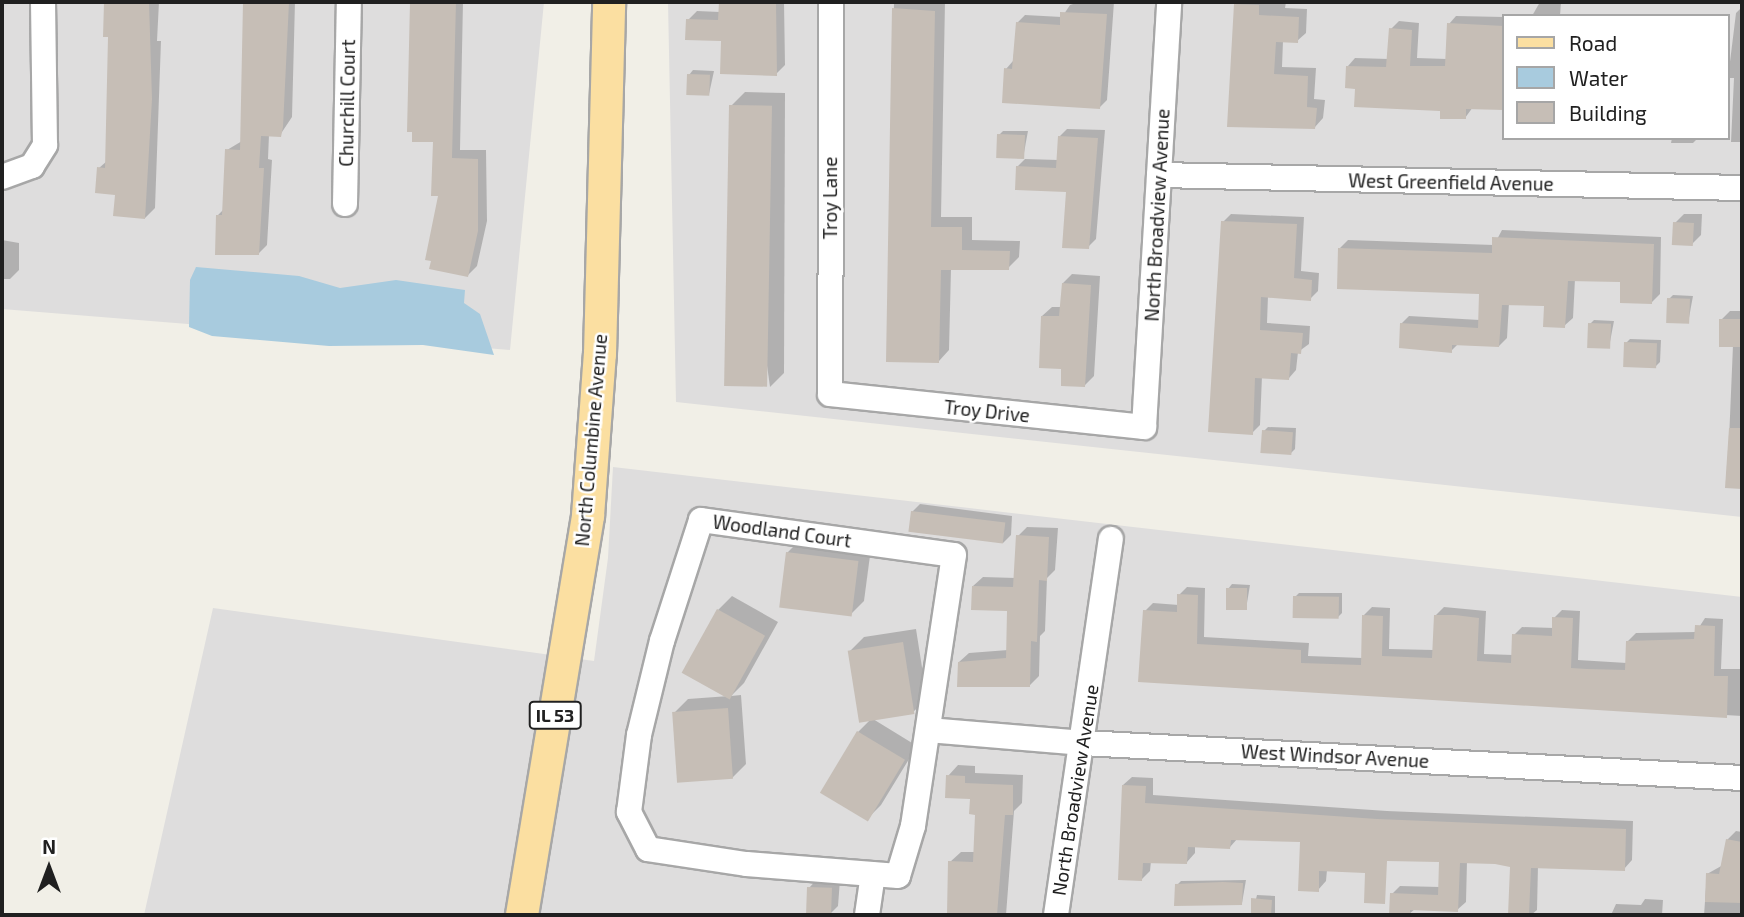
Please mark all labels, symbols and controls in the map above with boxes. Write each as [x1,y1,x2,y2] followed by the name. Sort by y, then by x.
[1502,14,1730,140] legend
[1569,30,1617,55] text: Road
[334,39,360,167] street label: Churchill Court
[1569,65,1628,90] text: Water
[1569,100,1647,125] text: Building
[1140,107,1174,323] street label: North Broadview Avenue
[819,156,841,240] street label: Troy Lane
[1348,169,1554,195] street label: West Greenfield Avenue
[570,333,612,547] street label: North Columbine Avenue
[943,395,1031,427] street label: Troy Drive
[711,510,853,552] street label: Woodland Court
[1047,682,1103,898] street label: North Broadview Avenue
[527,700,583,730] road number: IL 53
[1240,740,1430,772] street label: West Windsor Avenue
[14,833,84,903] north arrow
[42,835,56,858] text: N

